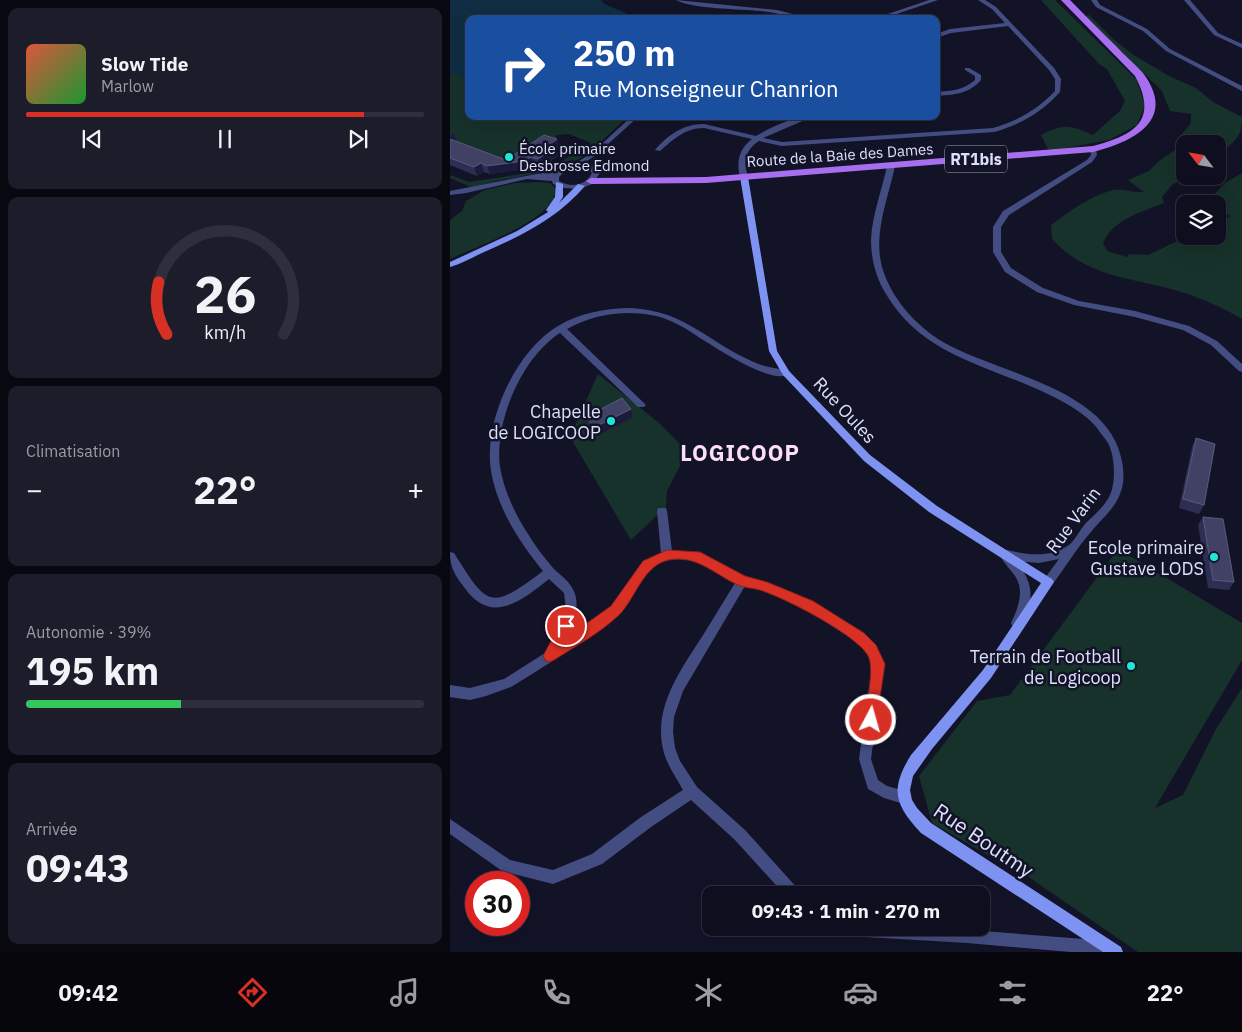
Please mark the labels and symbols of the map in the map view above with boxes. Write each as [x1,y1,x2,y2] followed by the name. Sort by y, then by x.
[1176,135,1226,185] north arrow
[519,139,649,175] place label: École primaire Desbrosse Edmond
[746,139,934,171] street label: Route de la Baie des Dames
[945,146,1007,172] road number: RT1bis
[503,151,515,163] marker: École primaire Desbrosse Edmond
[808,372,882,448] street label: Rue Oules
[488,400,601,444] place label: Chapelle de LOGICOOP
[605,415,617,427] marker: Chapelle de LOGICOOP
[680,438,800,467] district label: LOGICOOP
[1041,482,1105,558] street label: Rue Varin
[1088,536,1204,580] place label: Ecole primaire Gustave LODS
[1208,551,1220,563] marker: Ecole primaire Gustave LODS
[545,605,587,647] pin
[970,645,1121,689] place label: Terrain de Football de Logicoop
[1125,660,1137,672] marker: Terrain de Football de Logicoop
[844,693,896,745] position arrow
[928,796,1040,884] street label: Rue Boutmy
[465,871,530,936] speed limit sign: 30

